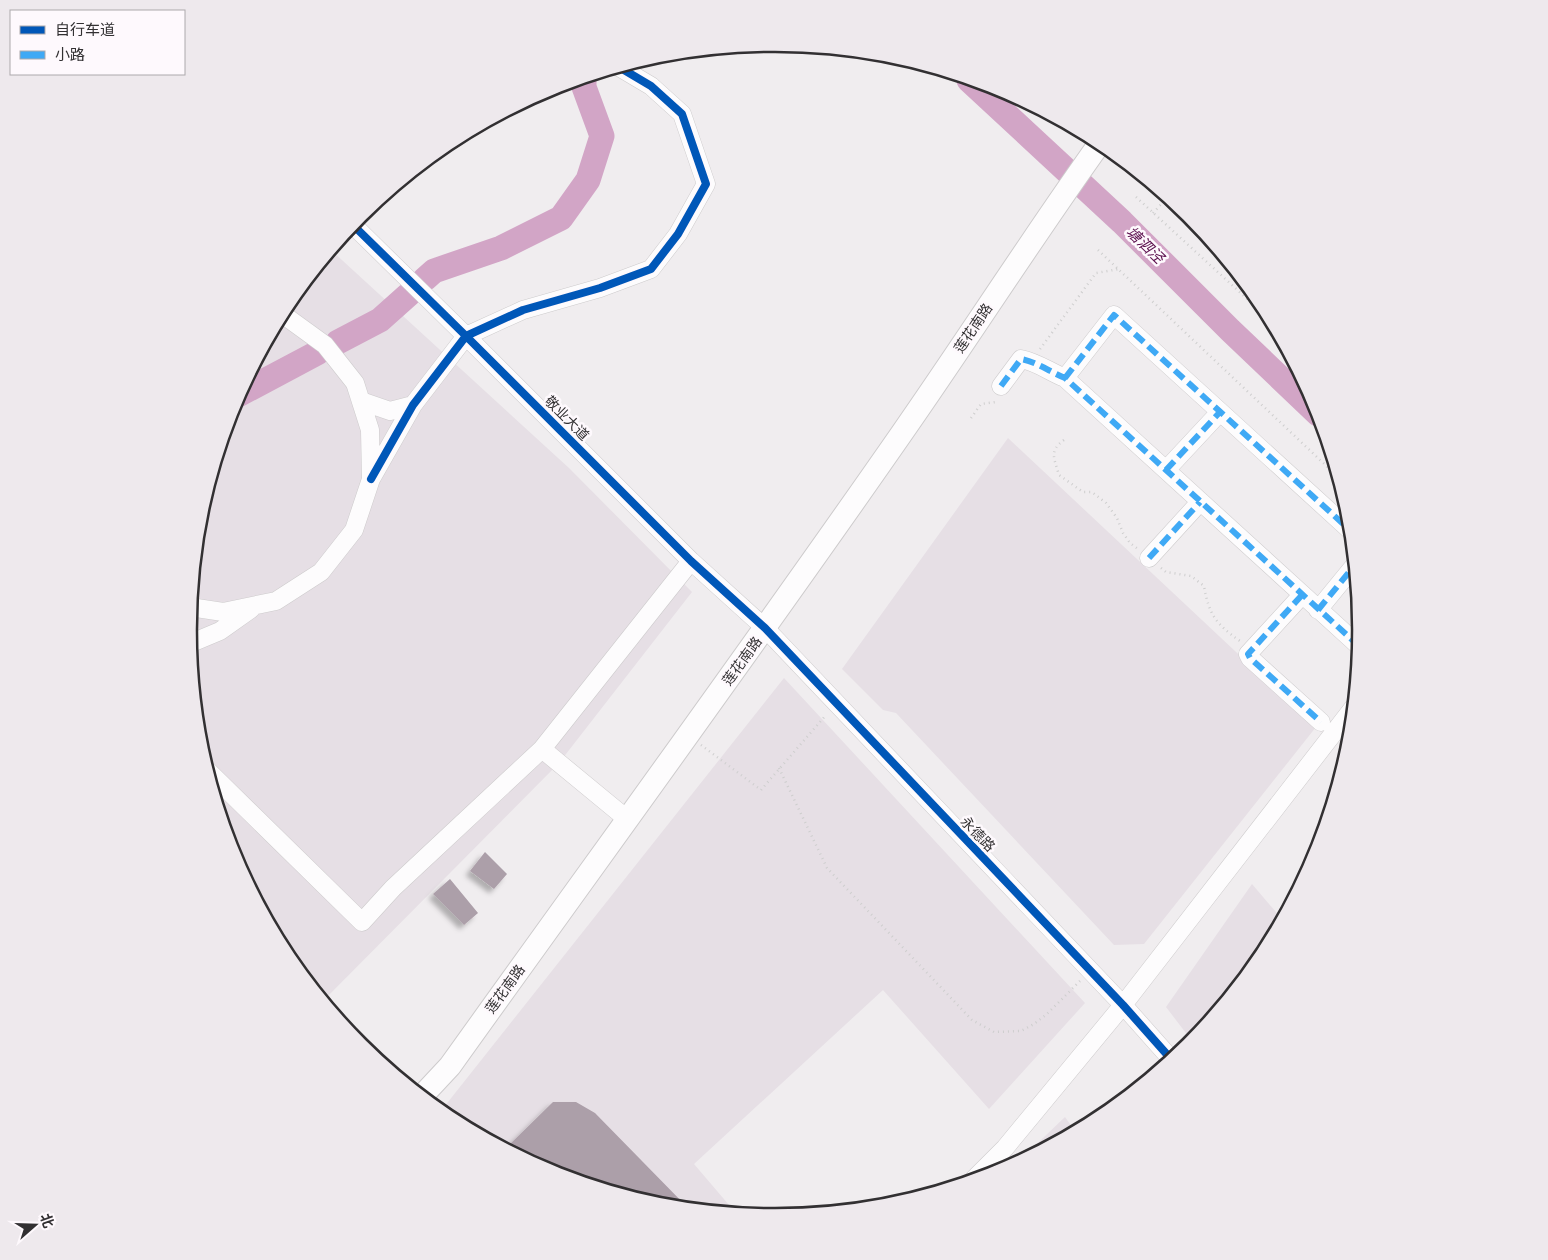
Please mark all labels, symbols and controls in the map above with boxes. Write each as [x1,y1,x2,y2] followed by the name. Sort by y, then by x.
[10,10,185,75] legend
[55,21,115,39] text: 自行车道
[55,46,85,64] text: 小路
[1123,223,1169,268] water label: 塘泗泾
[951,300,995,356] street label: 莲花南路
[542,393,592,443] street label: 敬业大道
[719,634,765,688] street label: 莲花南路
[958,813,998,855] street label: 永德路
[482,962,528,1016] street label: 莲花南路
[10,1200,60,1250] north arrow
[37,1211,57,1230] text: 北

